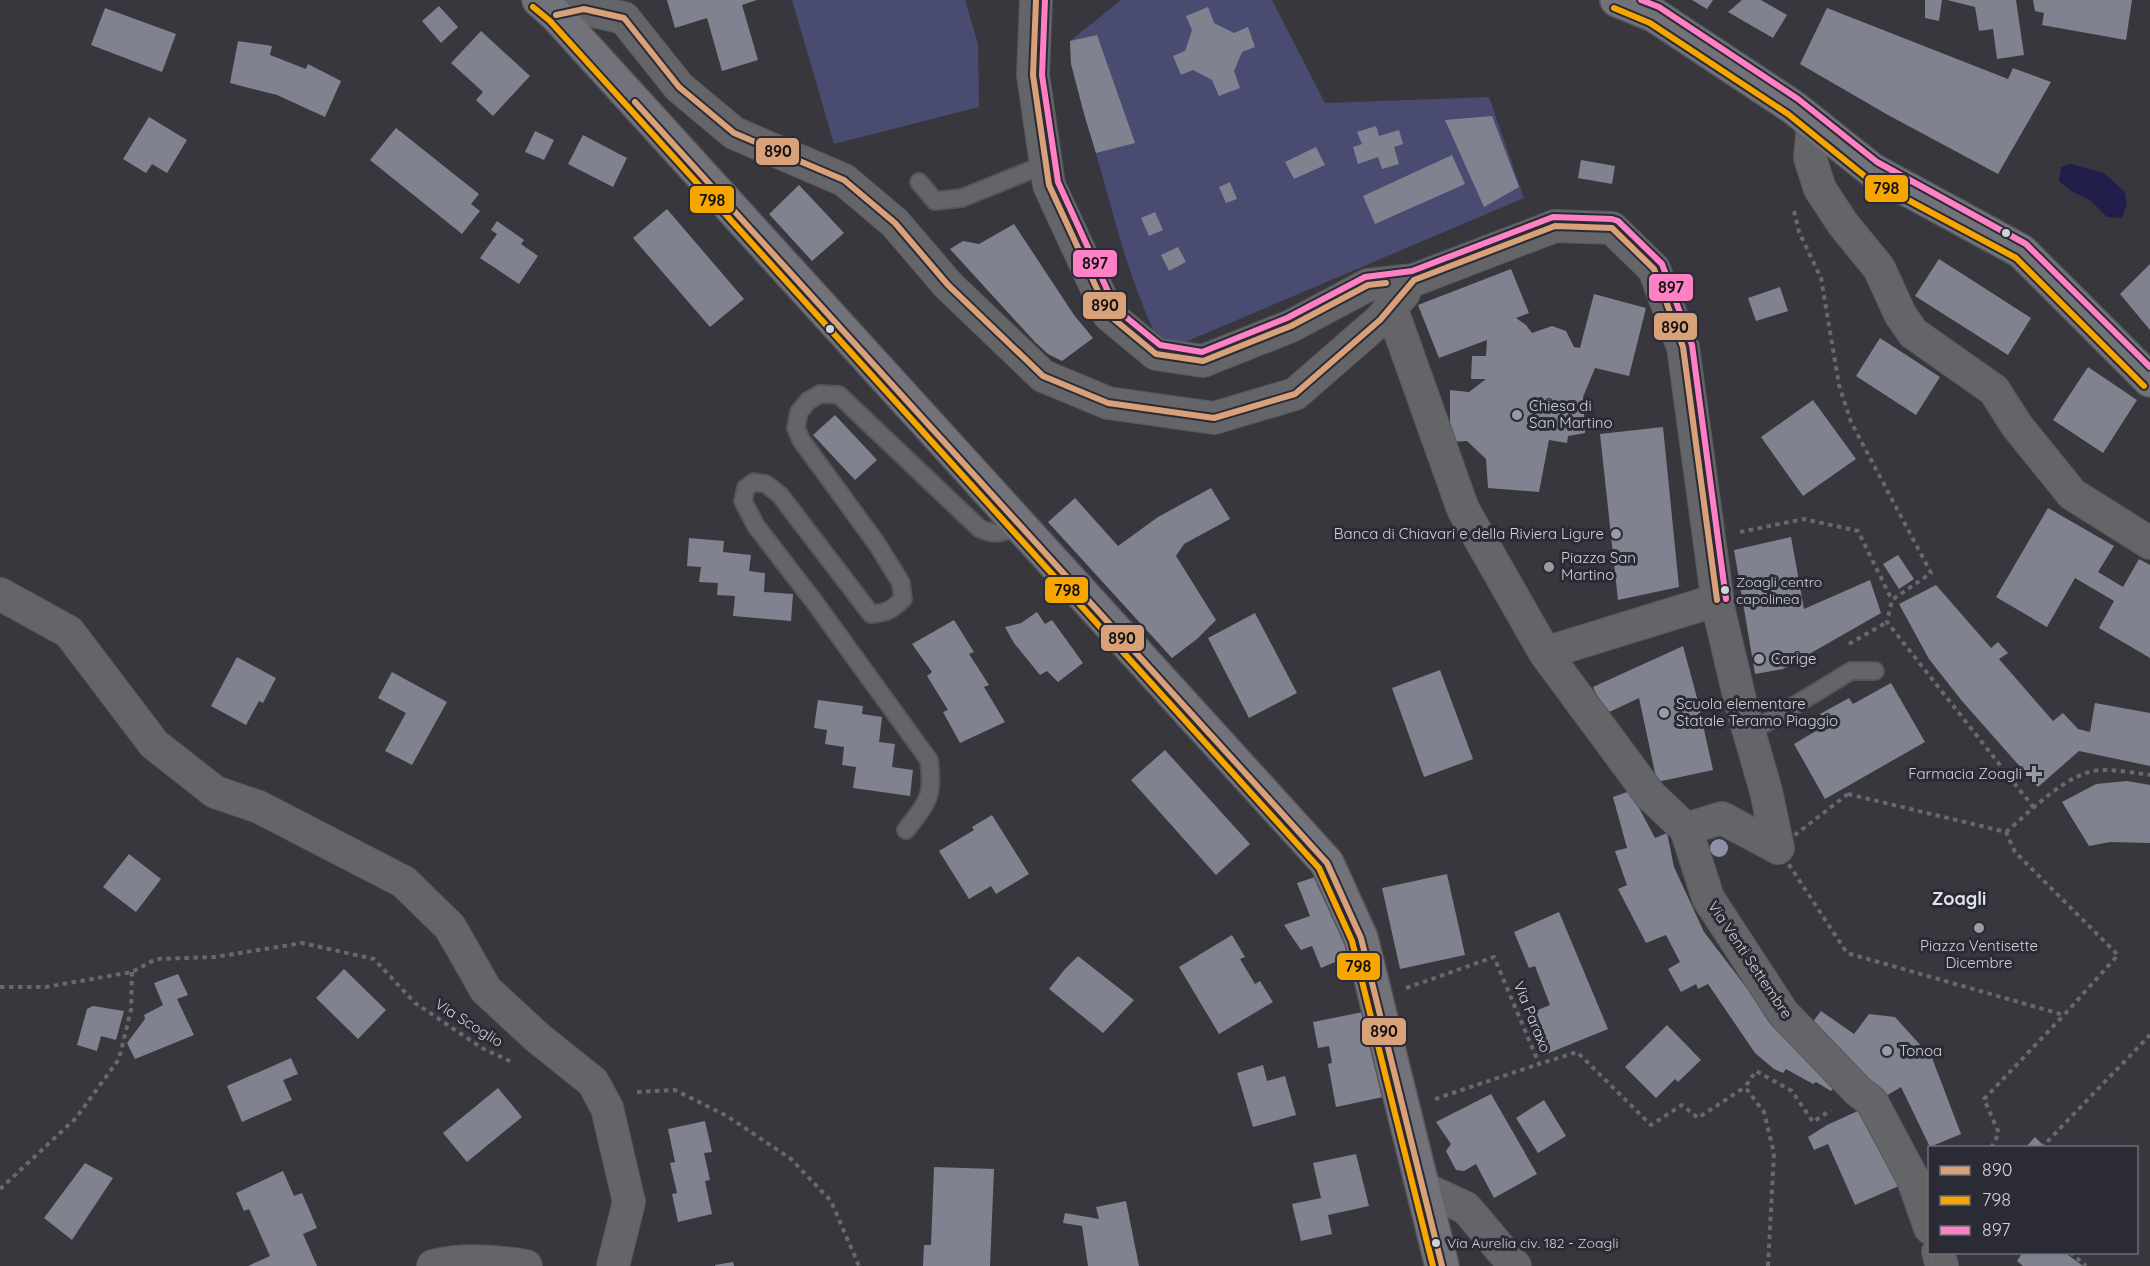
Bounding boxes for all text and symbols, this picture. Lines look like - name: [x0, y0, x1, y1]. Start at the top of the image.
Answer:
- line badge: 890: [755, 137, 800, 166]
- text: 890: [764, 141, 792, 161]
- line badge: 798: [1864, 174, 1909, 203]
- text: 798: [1873, 178, 1900, 198]
- line badge: 798: [689, 185, 735, 214]
- text: 798: [699, 190, 726, 210]
- unlabelled marker: [2000, 227, 2012, 239]
- line badge: 897: [1072, 249, 1118, 278]
- text: 897: [1082, 253, 1108, 273]
- line badge: 897: [1648, 273, 1694, 302]
- text: 897: [1658, 277, 1684, 297]
- line badge: 890: [1082, 291, 1127, 320]
- text: 890: [1091, 295, 1119, 315]
- line badge: 890: [1653, 312, 1698, 341]
- text: 890: [1661, 317, 1689, 337]
- unlabelled marker: [824, 323, 836, 335]
- place label: Chiesa di San Martino: [1529, 396, 1613, 432]
- marker: Chiesa di San Martino: [1510, 408, 1524, 422]
- place label: Banca di Chiavari e della Riviera Ligure: [1334, 524, 1604, 543]
- marker: Banca di Chiavari e della Riviera Ligure: [1609, 527, 1623, 541]
- place label: Piazza San Martino: [1561, 548, 1636, 584]
- marker: Piazza San Martino: [1542, 560, 1556, 574]
- place label: Zoagli centro capolinea: [1736, 573, 1822, 608]
- line badge: 798: [1044, 576, 1089, 604]
- text: 798: [1054, 580, 1081, 600]
- marker: Zoagli centro capolinea: [1719, 584, 1731, 596]
- line badge: 890: [1100, 624, 1145, 652]
- text: 890: [1108, 628, 1136, 648]
- place label: Carige: [1771, 649, 1816, 668]
- marker: Carige: [1752, 652, 1766, 666]
- place label: Scuola elementare Statale Teramo Piaggio: [1676, 694, 1838, 730]
- marker: Scuola elementare Statale Teramo Piaggio: [1657, 706, 1671, 720]
- place label: Farmacia Zoagli: [1908, 764, 2022, 783]
- marker: Farmacia Zoagli: [2027, 767, 2041, 781]
- district label: Zoagli: [1932, 887, 1986, 910]
- street label: Via Venti Settembre: [1704, 897, 1797, 1022]
- marker: Piazza Ventisette Dicembre: [1972, 921, 1986, 935]
- place label: Piazza Ventisette Dicembre: [1920, 936, 2038, 972]
- line badge: 798: [1336, 952, 1381, 981]
- text: 798: [1345, 956, 1372, 976]
- street label: Via Paraxo: [1510, 978, 1555, 1055]
- street label: Via Scoglio: [432, 994, 507, 1051]
- line badge: 890: [1361, 1017, 1407, 1046]
- text: 890: [1370, 1021, 1398, 1041]
- place label: Tonoa: [1899, 1041, 1942, 1060]
- marker: Tonoa: [1880, 1044, 1894, 1058]
- legend: [1928, 1146, 2138, 1254]
- text: 890: [1982, 1158, 2012, 1181]
- text: 798: [1982, 1188, 2011, 1211]
- text: 897: [1982, 1218, 2010, 1241]
- place label: Via Aurelia civ. 182 - Zoagli: [1447, 1234, 1618, 1252]
- marker: Via Aurelia civ. 182 - Zoagli: [1430, 1237, 1442, 1249]

